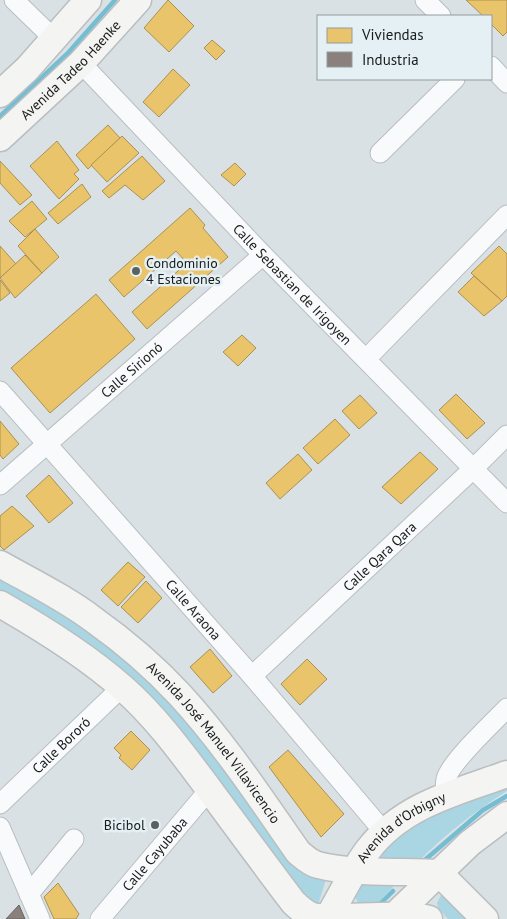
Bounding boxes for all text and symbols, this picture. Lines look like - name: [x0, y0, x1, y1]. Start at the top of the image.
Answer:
- legend: [317, 15, 492, 80]
- street label: Avenida Tadeo Haenke: [16, 16, 125, 124]
- text: Viviendas: [361, 25, 423, 44]
- text: Industria: [362, 50, 419, 69]
- street label: Calle Sebastian de Irigoyen: [229, 220, 356, 349]
- place label: Condominio 4 Estaciones: [146, 254, 221, 288]
- marker: Condominio 4 Estaciones: [130, 265, 142, 277]
- street label: Calle Sirionó: [97, 338, 166, 402]
- street label: Calle Qara Qara: [339, 518, 420, 595]
- street label: Calle Araona: [162, 576, 225, 644]
- street label: Avenida José Manuel Villavicencio: [143, 658, 284, 827]
- street label: Calle Bororó: [28, 713, 94, 777]
- street label: Avenida d'Orbigny: [353, 788, 449, 866]
- street label: Calle Cayubaba: [118, 813, 191, 895]
- place label: Bicibol: [104, 816, 145, 834]
- marker: Bicibol: [149, 819, 161, 831]

